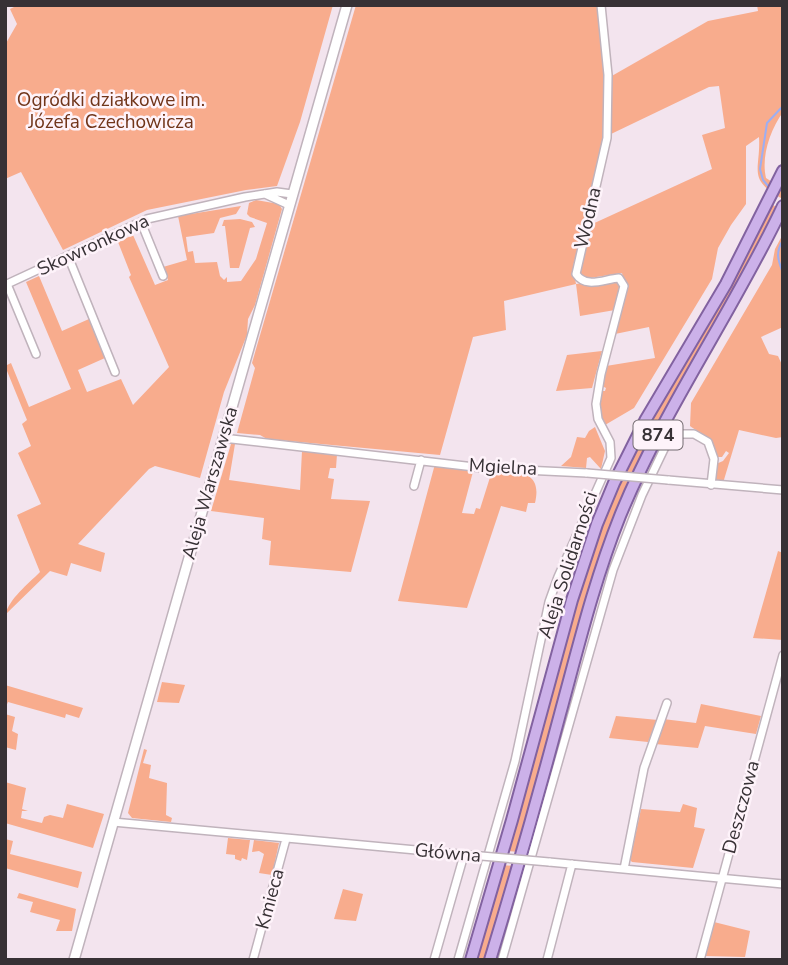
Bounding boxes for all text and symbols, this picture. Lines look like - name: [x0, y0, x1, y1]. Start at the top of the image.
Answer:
- park label: Ogródki działkowe im. Józefa Czechowicza: [17, 87, 205, 135]
- street label: Wodna: [568, 185, 608, 251]
- street label: Skowronkowa: [33, 208, 153, 282]
- street label: Aleja Warszawska: [176, 404, 244, 562]
- road number: 874: [634, 421, 682, 450]
- street label: Mgielna: [468, 452, 538, 482]
- street label: Aleja Solidarności: [532, 488, 604, 642]
- street label: Deszczowa: [716, 757, 766, 857]
- street label: Główna: [414, 837, 482, 869]
- street label: Kmieca: [249, 866, 291, 932]

